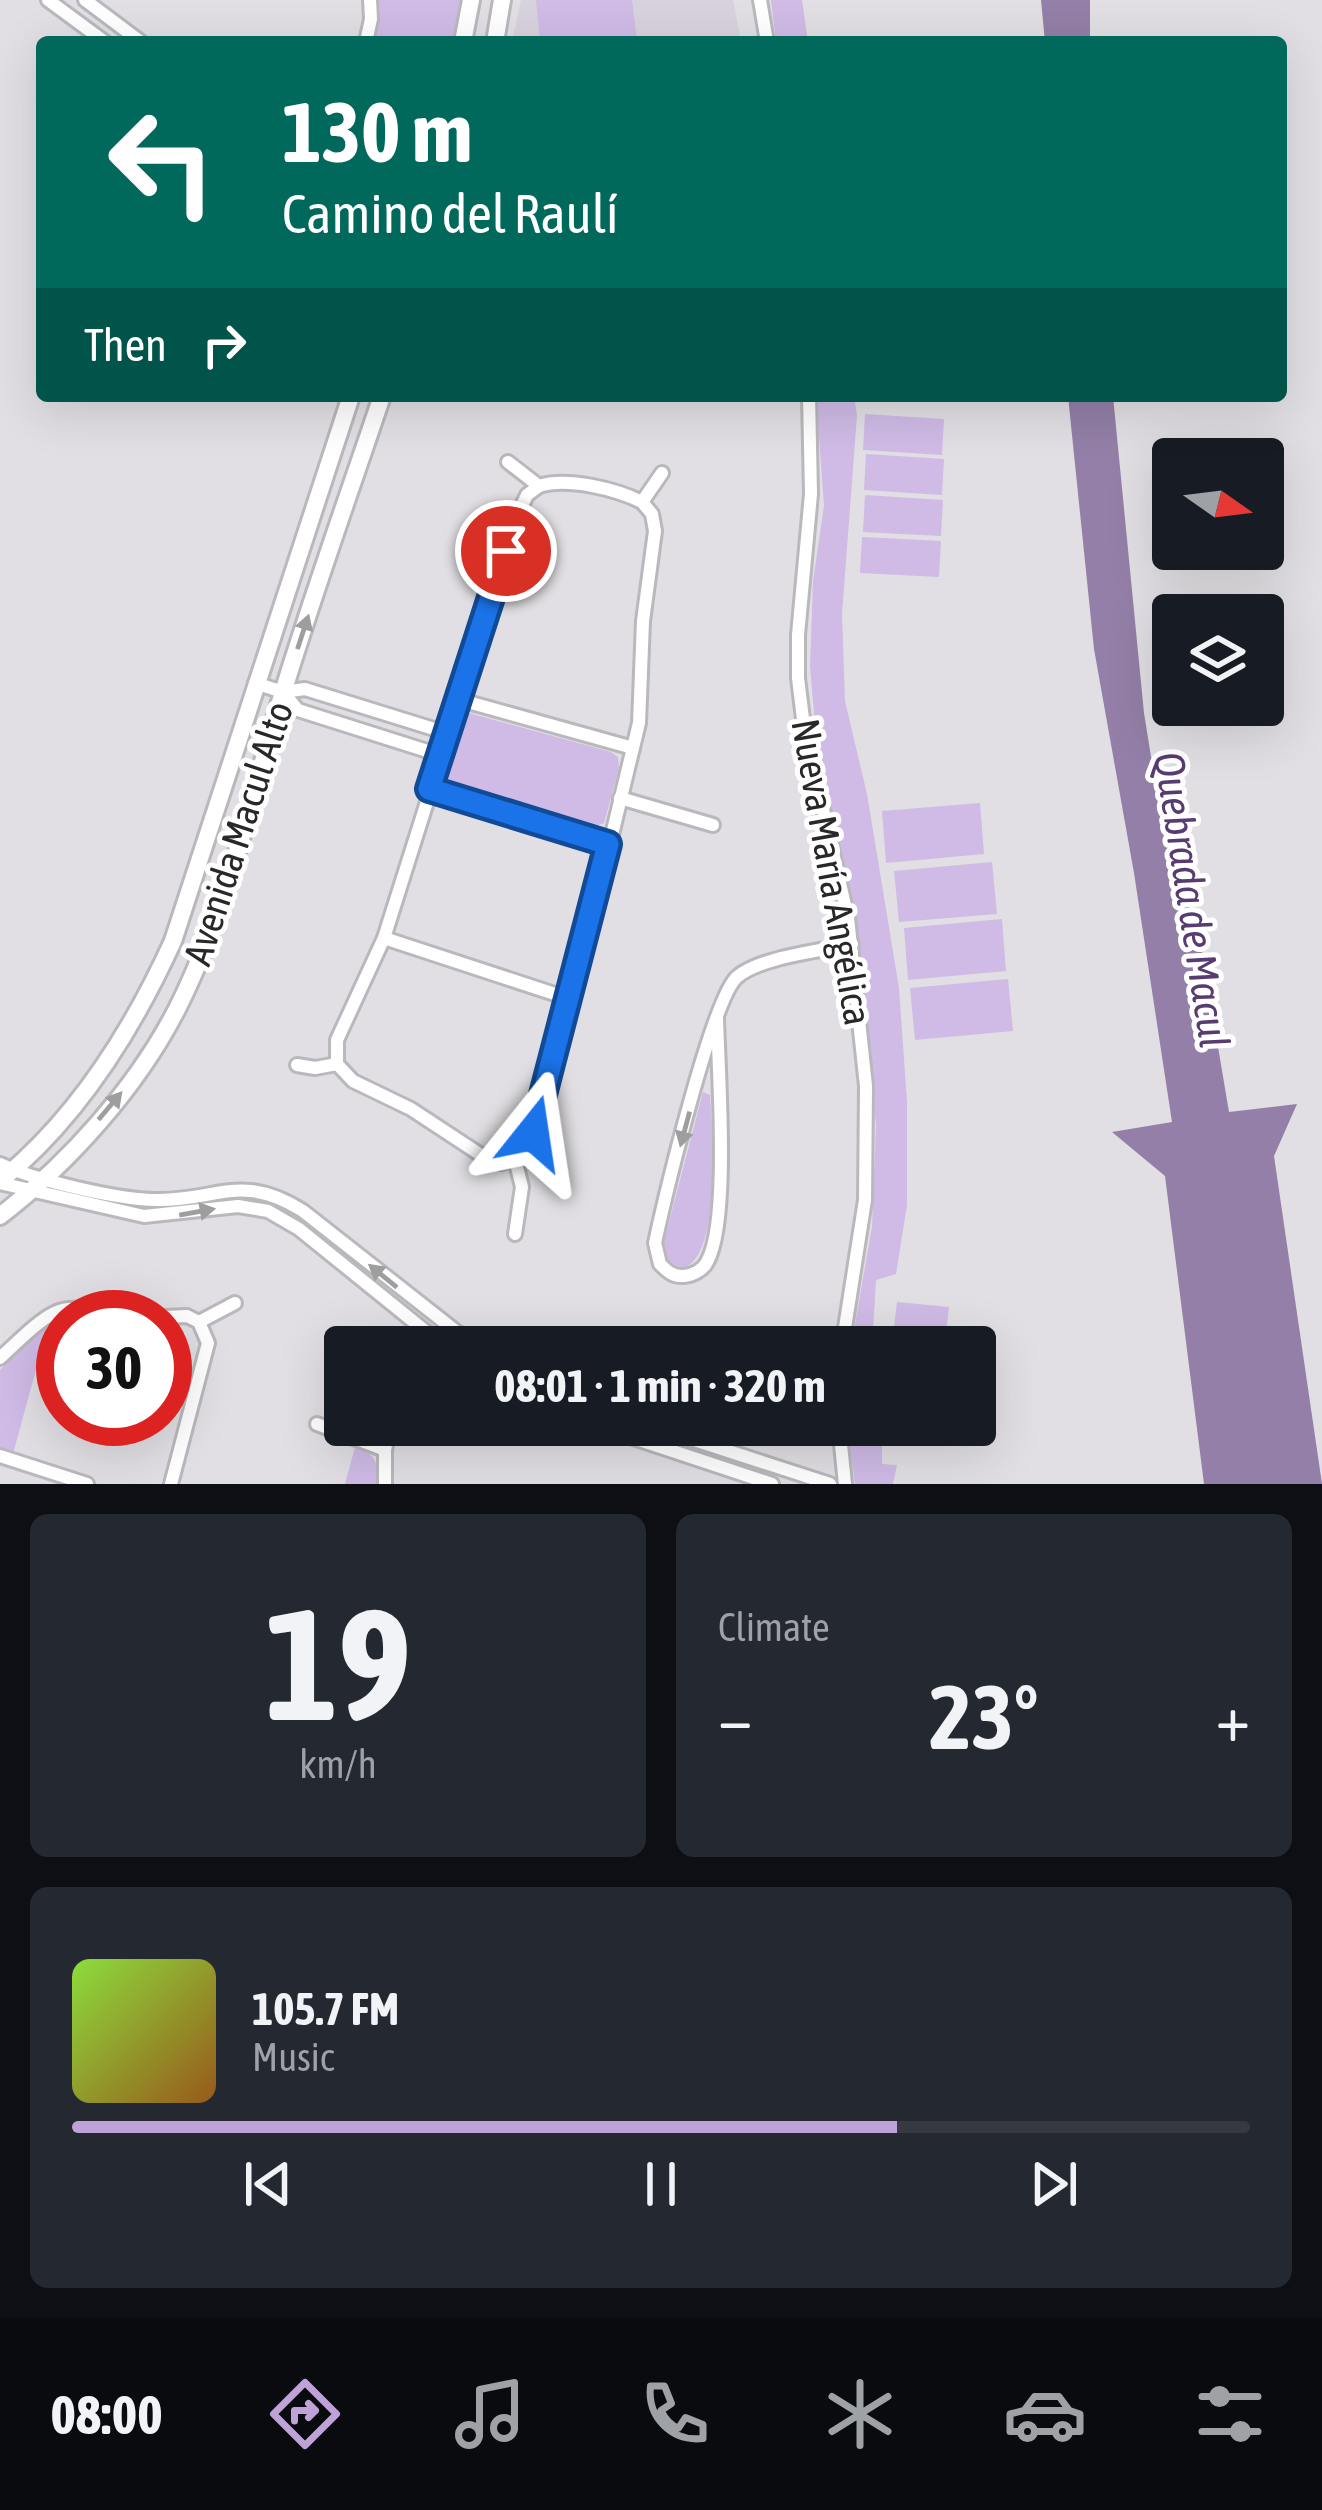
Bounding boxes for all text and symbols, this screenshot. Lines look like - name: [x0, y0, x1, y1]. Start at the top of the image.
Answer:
- icon: left: [84, 84, 240, 240]
- text: 130 m: [282, 84, 472, 180]
- text: Camino del Raulí: [282, 183, 618, 244]
- icon: right: [191, 312, 257, 378]
- text: Then: [84, 319, 167, 371]
- north arrow: [1152, 438, 1284, 570]
- map controls: [1152, 438, 1284, 726]
- pin: [455, 500, 557, 602]
- icon: arrive: [473, 518, 539, 584]
- button: layers: [1152, 594, 1284, 726]
- one-way arrow: [295, 613, 314, 650]
- street label: Avenida Macul Alto: [175, 696, 301, 970]
- street label: Nueva María Angélica: [783, 715, 881, 1029]
- water label: Quebrada de Macul: [1145, 749, 1239, 1051]
- position arrow: [470, 1070, 596, 1196]
- one-way arrow: [96, 1090, 122, 1121]
- one-way arrow: [674, 1111, 693, 1148]
- one-way arrow: [178, 1202, 216, 1221]
- one-way arrow: [368, 1264, 399, 1289]
- speed limit sign: 30: [36, 1290, 192, 1446]
- text: 08:01 · 1 min · 320 m: [494, 1360, 826, 1412]
- text: 19: [265, 1574, 411, 1753]
- text: Climate: [718, 1605, 830, 1649]
- text: 23°: [929, 1665, 1039, 1768]
- text: −: [718, 1679, 752, 1755]
- text: +: [1216, 1679, 1250, 1755]
- text: km/h: [299, 1742, 377, 1786]
- text: 105.7 FM: [252, 1983, 399, 2035]
- text: Music: [252, 2035, 334, 2079]
- icon: previous: [235, 2151, 301, 2217]
- icon: pause: [628, 2151, 694, 2217]
- icon: next: [1021, 2151, 1087, 2217]
- icon: directions: [263, 2372, 347, 2456]
- icon: music: [448, 2372, 532, 2456]
- icon: phone: [633, 2372, 717, 2456]
- icon: climate: [818, 2372, 902, 2456]
- icon: car: [1003, 2372, 1087, 2456]
- icon: filters: [1188, 2372, 1272, 2456]
- text: 08:00: [50, 2384, 163, 2445]

